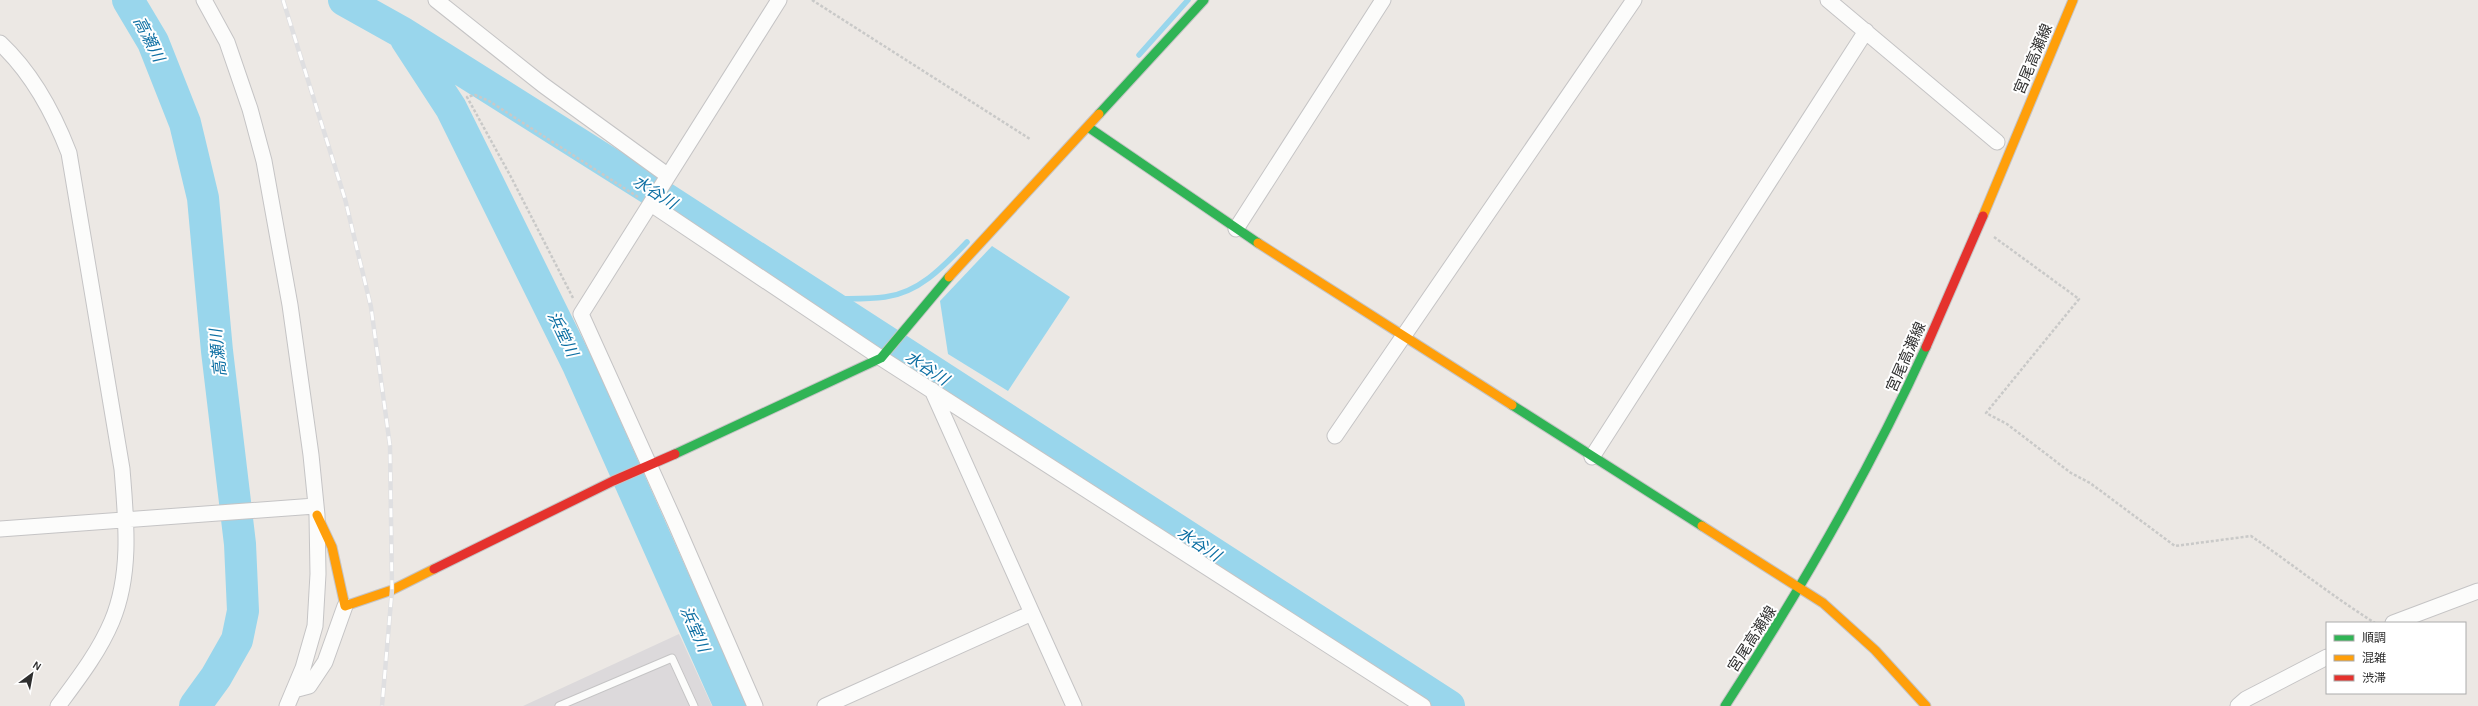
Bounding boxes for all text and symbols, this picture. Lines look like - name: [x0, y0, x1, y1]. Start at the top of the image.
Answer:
- water label: 高瀬川: [130, 13, 169, 66]
- street label: 宮尾高瀬線: [2010, 21, 2056, 97]
- water label: 水谷川: [630, 171, 682, 214]
- water label: 浜堂川: [544, 308, 583, 362]
- street label: 宮尾高瀬線: [1883, 319, 1929, 395]
- water label: 高瀬川: [206, 326, 230, 378]
- water label: 水谷川: [902, 347, 954, 390]
- water label: 水谷川: [1174, 523, 1226, 566]
- water label: 浜堂川: [677, 603, 714, 657]
- street label: 宮尾高瀬線: [1724, 603, 1780, 675]
- legend: [2326, 622, 2466, 694]
- text: 順調: [2362, 631, 2386, 645]
- text: 混雑: [2362, 651, 2386, 665]
- north arrow: [12, 654, 52, 694]
- text: N: [30, 658, 44, 674]
- text: 渋滞: [2362, 671, 2386, 685]

